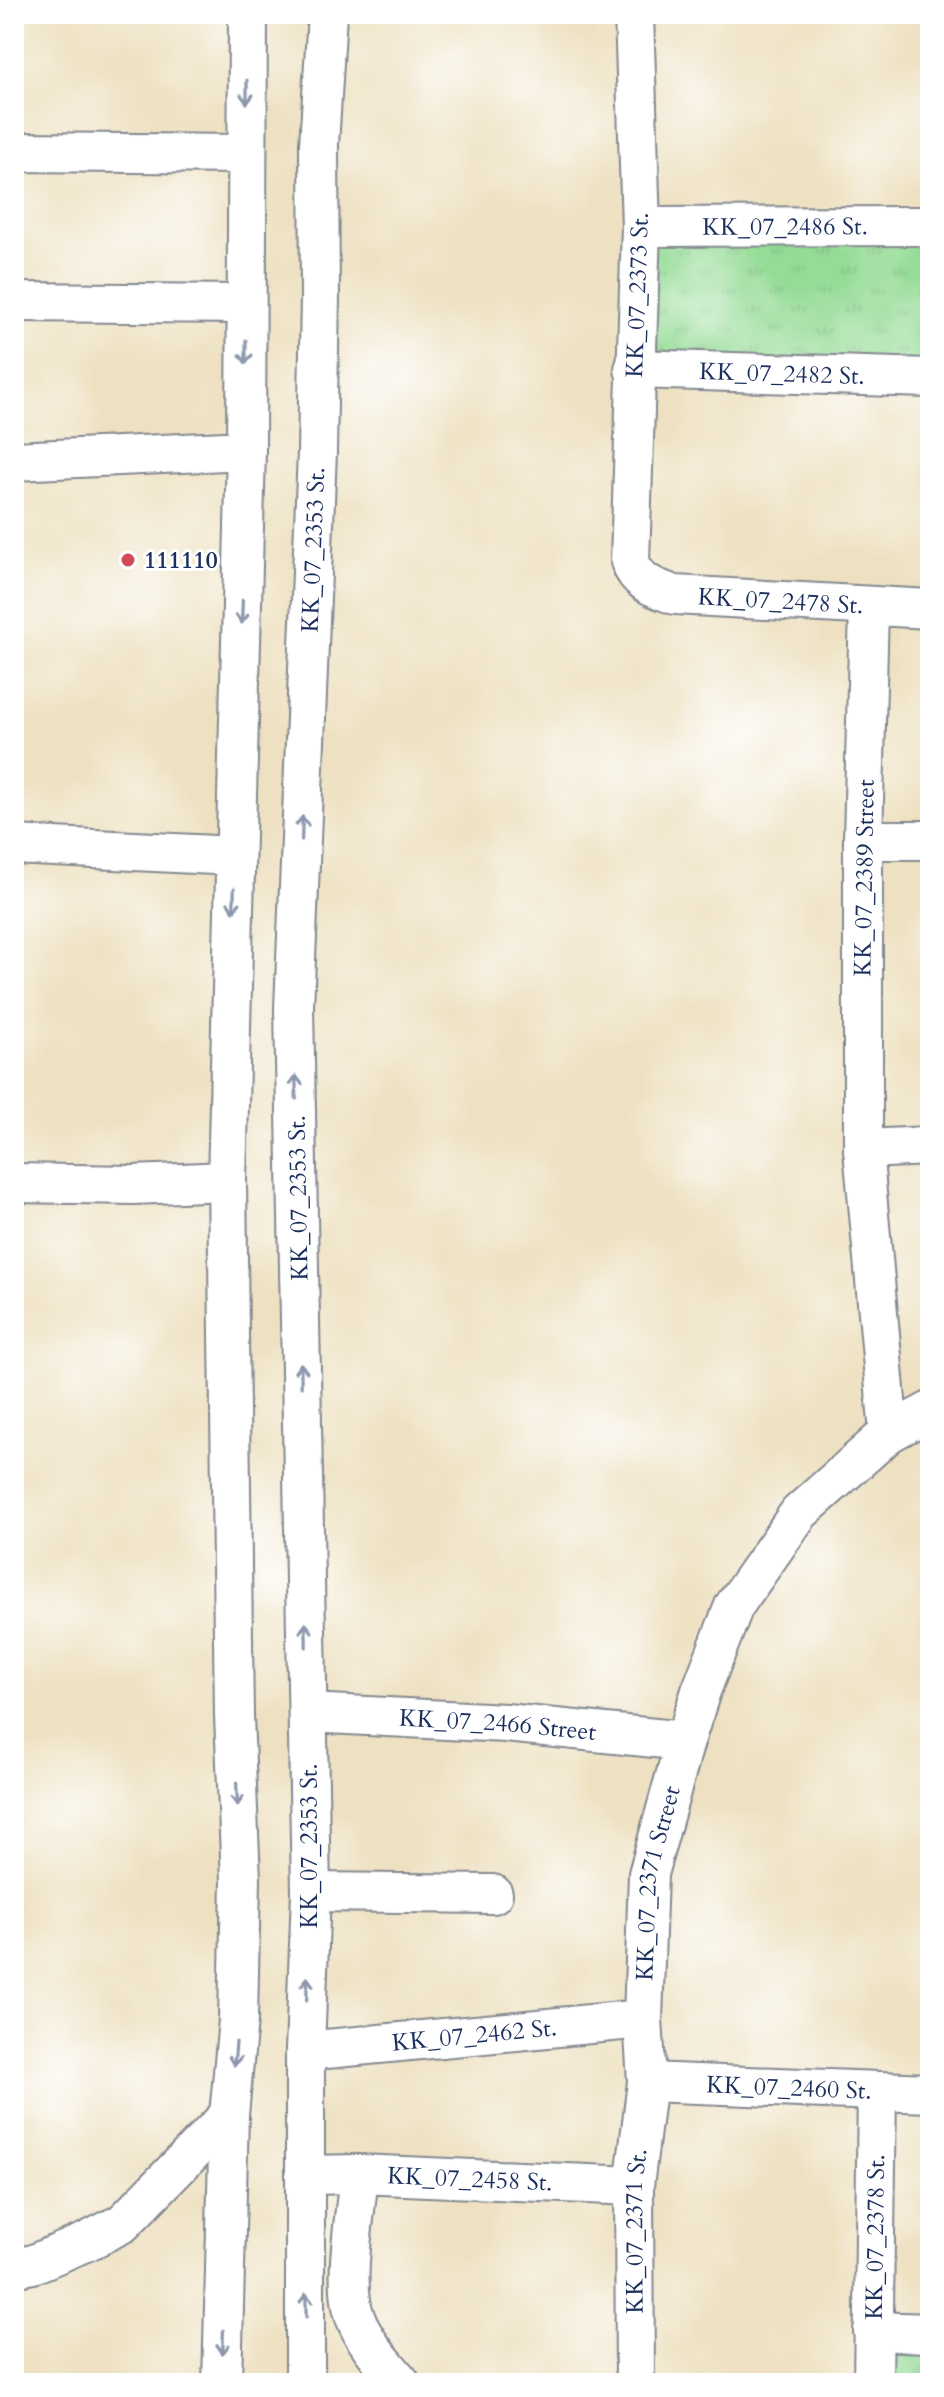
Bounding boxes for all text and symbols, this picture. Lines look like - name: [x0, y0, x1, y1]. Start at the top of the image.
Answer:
- one-way arrow: [239, 78, 255, 105]
- street label: KK_07_2486 St.: [702, 210, 868, 244]
- street label: KK_07_2373 St.: [618, 212, 657, 378]
- one-way arrow: [238, 338, 254, 365]
- street label: KK_07_2482 St.: [699, 355, 865, 393]
- street label: KK_07_2353 St.: [294, 466, 333, 633]
- place label: 111110: [144, 544, 218, 577]
- marker: 111110: [119, 551, 137, 569]
- street label: KK_07_2478 St.: [697, 580, 864, 622]
- one-way arrow: [234, 598, 249, 625]
- street label: KK_07_2389 Street: [846, 779, 883, 977]
- one-way arrow: [294, 815, 309, 842]
- one-way arrow: [226, 886, 241, 913]
- one-way arrow: [288, 1074, 304, 1101]
- street label: KK_07_2353 St.: [281, 1115, 316, 1281]
- one-way arrow: [294, 1362, 309, 1389]
- one-way arrow: [299, 1622, 314, 1649]
- street label: KK_07_2466 Street: [398, 1702, 598, 1749]
- street label: KK_07_2353 St.: [293, 1763, 326, 1929]
- one-way arrow: [230, 1780, 245, 1807]
- street label: KK_07_2371 Street: [628, 1782, 689, 1981]
- one-way arrow: [300, 1976, 315, 2003]
- street label: KK_07_2462 St.: [390, 2011, 558, 2060]
- one-way arrow: [227, 2040, 242, 2067]
- street label: KK_07_2460 St.: [706, 2068, 872, 2108]
- street label: KK_07_2371 St.: [618, 2147, 656, 2314]
- street label: KK_07_2378 St.: [858, 2154, 893, 2320]
- street label: KK_07_2458 St.: [386, 2159, 553, 2199]
- one-way arrow: [298, 2292, 314, 2319]
- one-way arrow: [216, 2328, 231, 2355]

